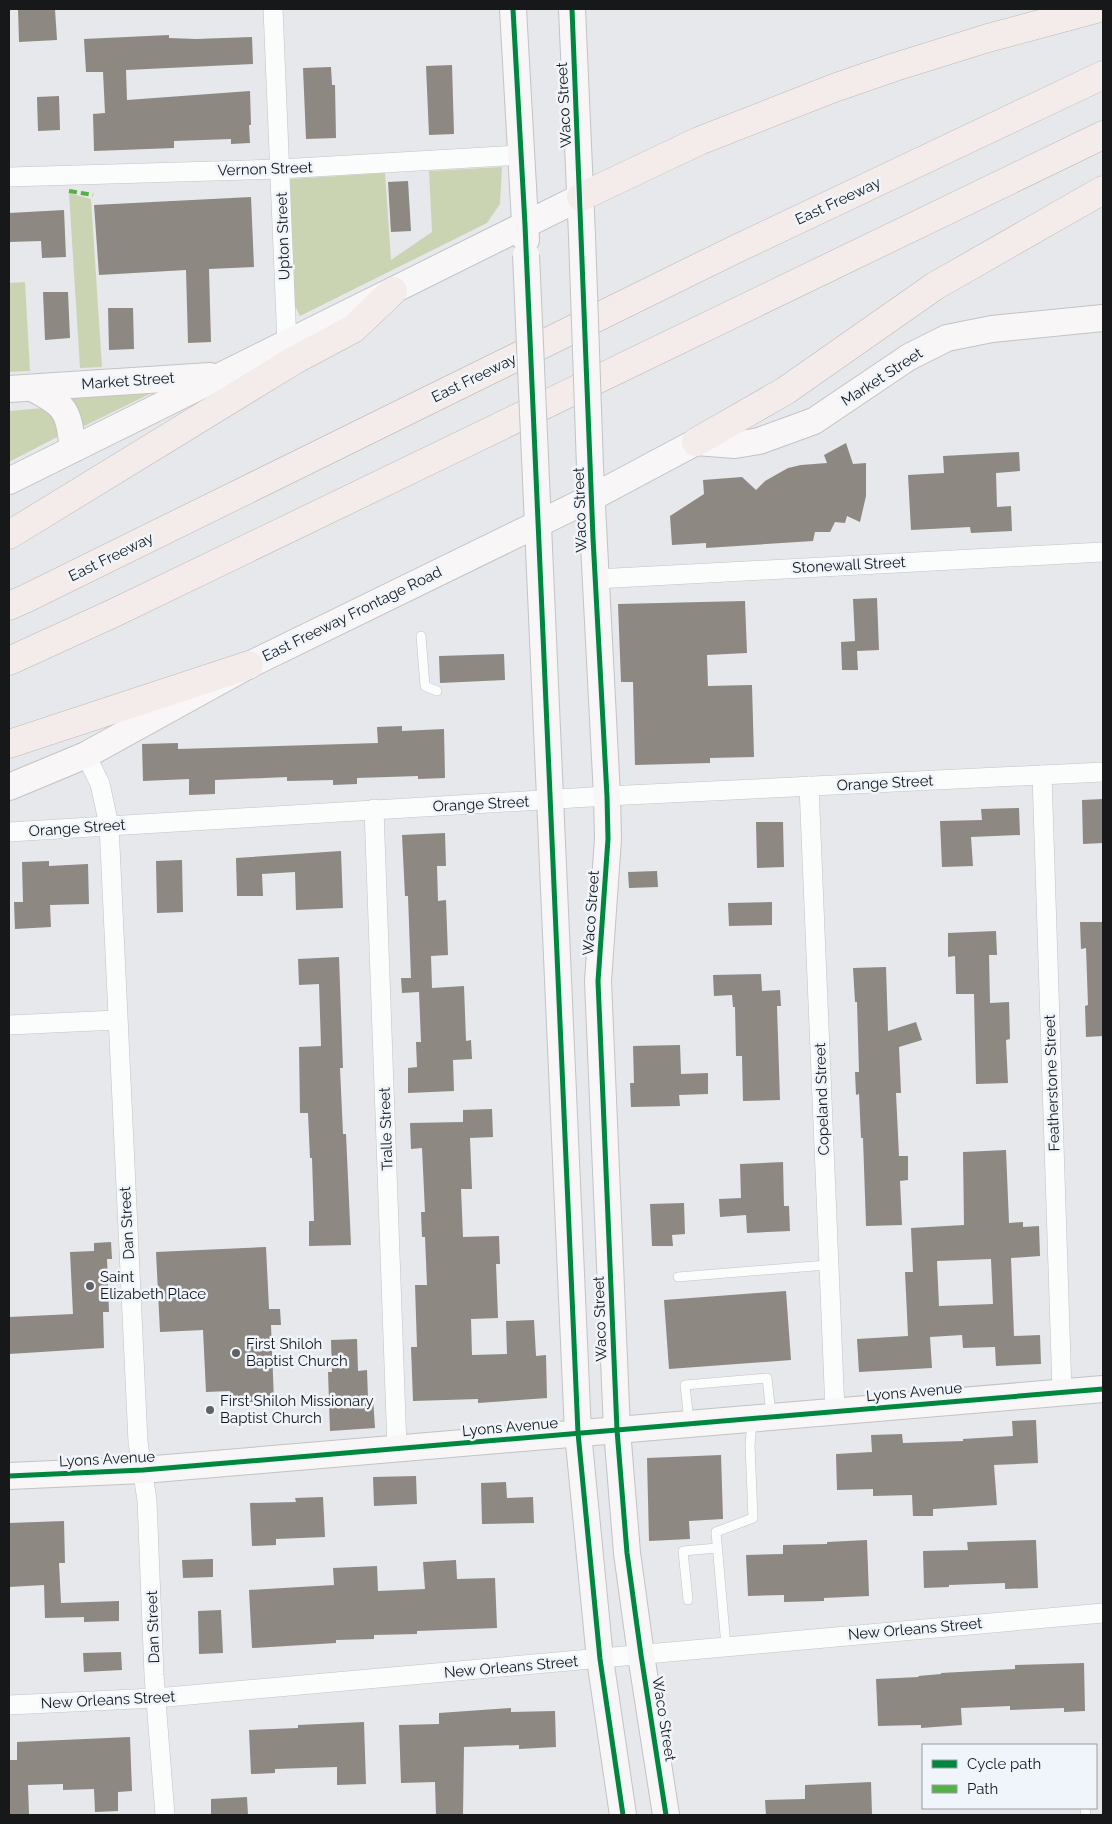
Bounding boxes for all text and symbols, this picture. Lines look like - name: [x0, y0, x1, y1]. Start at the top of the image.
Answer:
- street label: Waco Street: [553, 62, 575, 148]
- street label: Vernon Street: [217, 158, 313, 180]
- street label: East Freeway: [792, 173, 884, 229]
- street label: Upton Street: [272, 192, 294, 280]
- street label: Market Street: [838, 344, 926, 410]
- street label: East Freeway: [429, 350, 519, 406]
- street label: Market Street: [81, 369, 175, 393]
- street label: Waco Street: [570, 467, 590, 553]
- street label: East Freeway: [66, 529, 156, 585]
- street label: Stonewall Street: [792, 553, 906, 577]
- street label: East Freeway Frontage Road: [259, 563, 445, 665]
- street label: Orange Street: [836, 771, 934, 795]
- street label: Orange Street: [432, 792, 530, 816]
- street label: Orange Street: [28, 816, 126, 840]
- street label: Waco Street: [579, 870, 603, 956]
- street label: Featherstone Street: [1041, 1014, 1063, 1152]
- street label: Copeland Street: [811, 1042, 833, 1156]
- street label: Tralle Street: [376, 1087, 396, 1171]
- street label: Dan Street: [116, 1186, 138, 1260]
- place label: Saint Elizabeth Place: [100, 1268, 206, 1303]
- street label: Waco Street: [590, 1276, 610, 1362]
- marker: Saint Elizabeth Place: [84, 1280, 96, 1292]
- place label: First Shiloh Baptist Church: [246, 1335, 348, 1370]
- marker: First Shiloh Baptist Church: [230, 1347, 242, 1359]
- street label: Lyons Avenue: [865, 1379, 963, 1405]
- place label: First Shiloh Missionary Baptist Church: [220, 1392, 374, 1427]
- marker: First Shiloh Missionary Baptist Church: [204, 1404, 216, 1416]
- street label: Lyons Avenue: [461, 1414, 559, 1440]
- street label: Lyons Avenue: [58, 1447, 156, 1471]
- street label: Dan Street: [143, 1590, 163, 1664]
- street label: New Orleans Street: [847, 1614, 983, 1644]
- street label: New Orleans Street: [443, 1652, 579, 1682]
- street label: Waco Street: [648, 1675, 680, 1763]
- street label: New Orleans Street: [40, 1687, 176, 1713]
- legend: [922, 1744, 1097, 1809]
- text: Cycle path: [967, 1755, 1041, 1773]
- text: Path: [967, 1780, 998, 1798]

